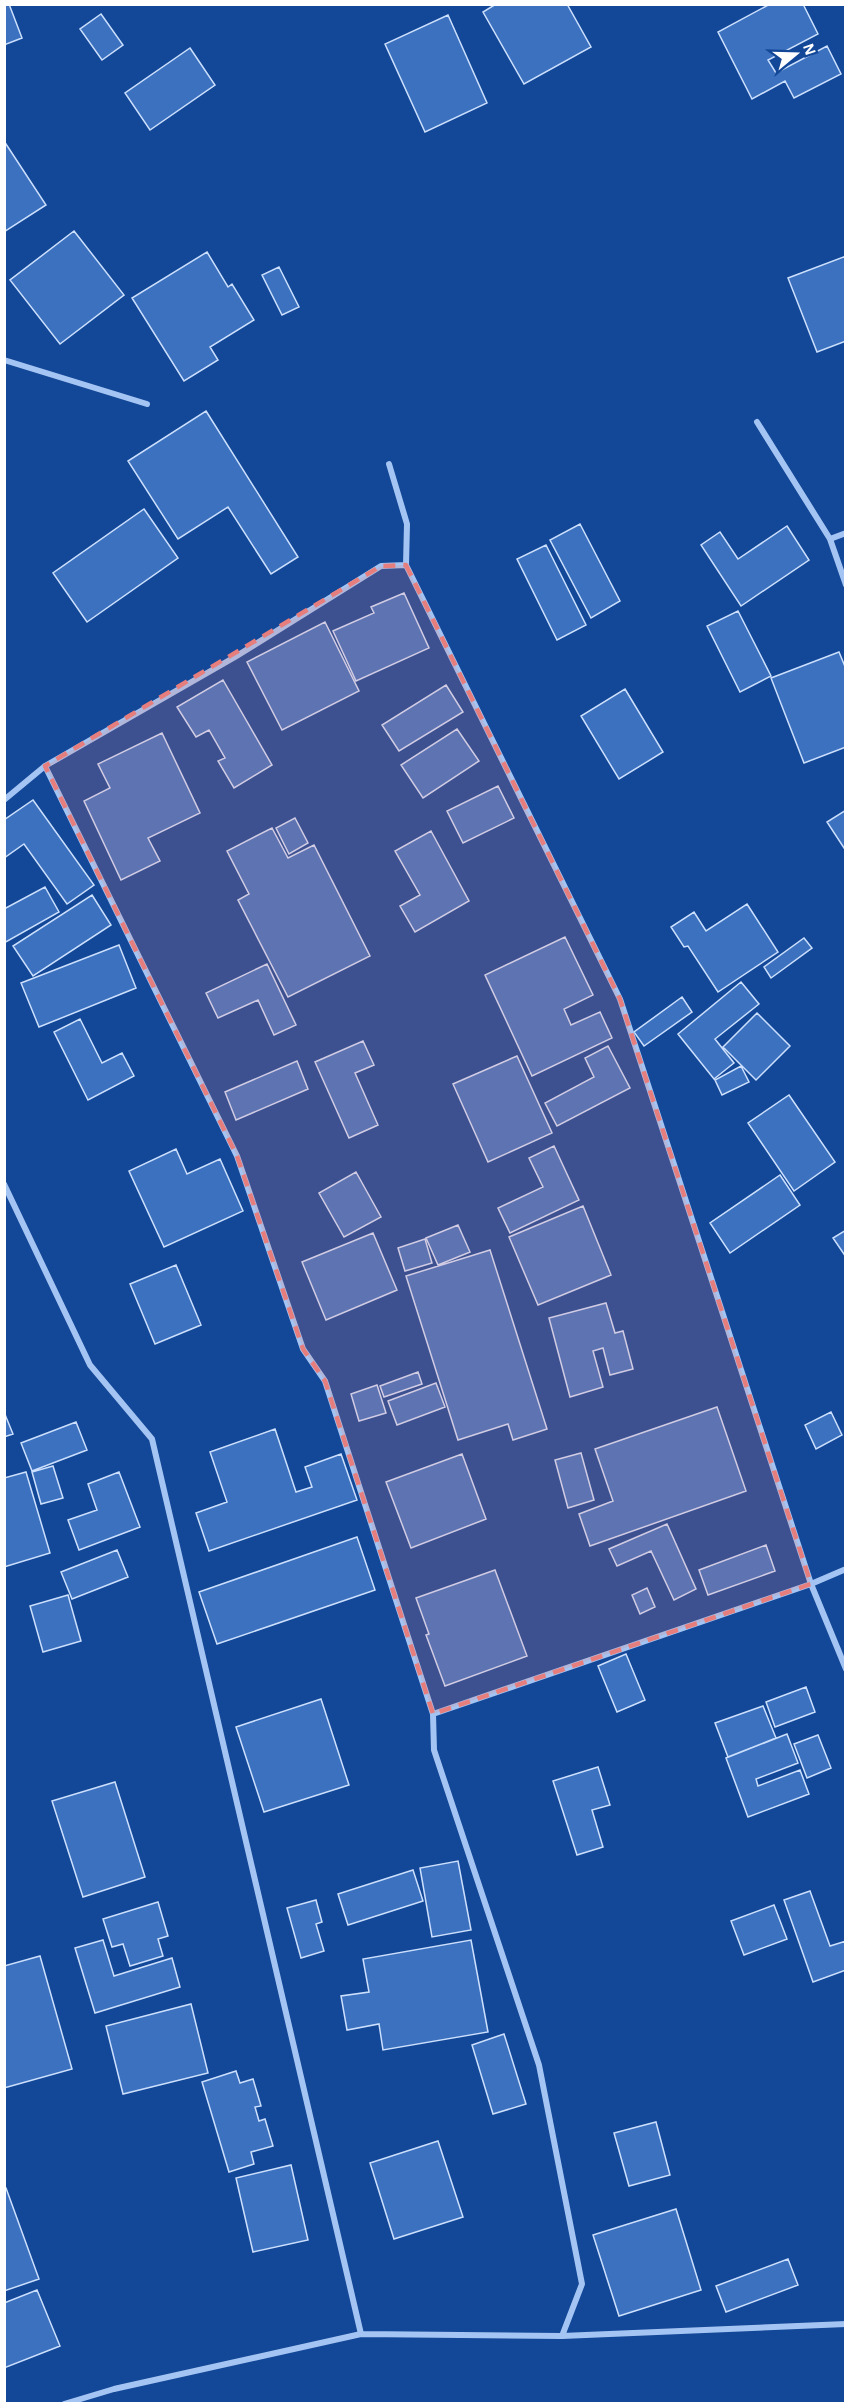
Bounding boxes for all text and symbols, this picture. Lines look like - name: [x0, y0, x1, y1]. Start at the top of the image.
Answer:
- north arrow: [766, 24, 826, 84]
- text: N: [800, 42, 819, 57]

